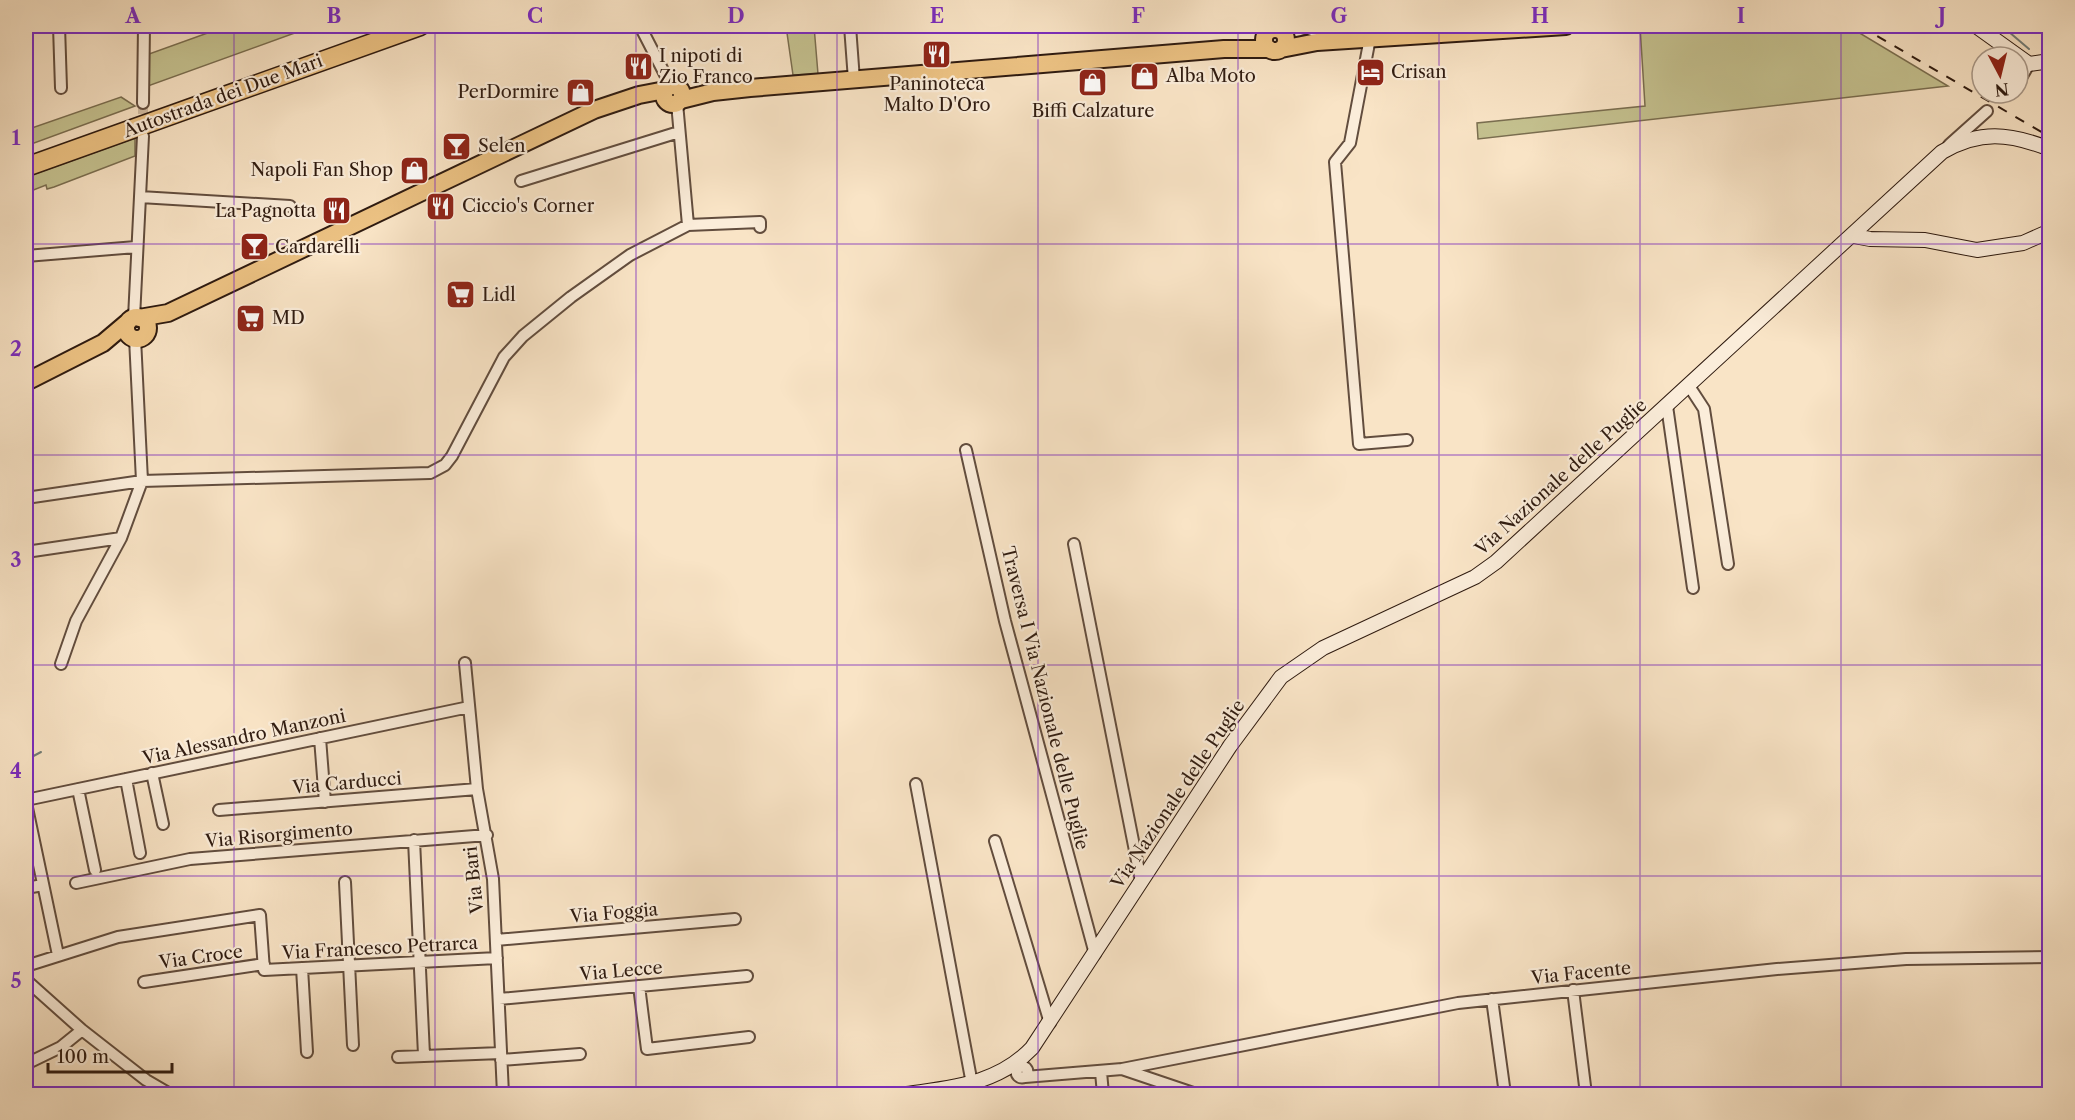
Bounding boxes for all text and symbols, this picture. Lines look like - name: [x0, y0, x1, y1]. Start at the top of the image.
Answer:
- text: A: [124, 4, 141, 28]
- text: B: [327, 4, 342, 28]
- text: C: [527, 4, 543, 28]
- text: D: [727, 4, 745, 28]
- text: E: [930, 4, 944, 28]
- text: F: [1131, 4, 1145, 28]
- text: G: [1331, 4, 1348, 28]
- text: H: [1531, 4, 1549, 28]
- text: I: [1737, 4, 1745, 28]
- text: J: [1934, 4, 1946, 28]
- restaurant icon: Paninoteca Malto D'Oro: [921, 39, 953, 71]
- place label: I nipoti di Zio Franco: [659, 45, 753, 88]
- north arrow: [1970, 45, 2030, 105]
- street label: Autostrada dei Due Mari: [120, 50, 326, 143]
- restaurant icon: I nipoti di Zio Franco: [622, 50, 654, 82]
- hotel icon: Crisan: [1354, 56, 1386, 88]
- shop icon: Alba Moto: [1129, 60, 1161, 92]
- place label: Crisan: [1391, 61, 1447, 83]
- place label: Alba Moto: [1165, 65, 1256, 87]
- shop icon: Biffi Calzature: [1077, 66, 1109, 98]
- place label: Paninoteca Malto D'Oro: [884, 73, 990, 116]
- shop icon: PerDormire: [564, 76, 596, 108]
- text: N: [1994, 79, 2010, 101]
- place label: PerDormire: [457, 81, 559, 103]
- place label: Biffi Calzature: [1032, 100, 1154, 122]
- text: 1: [12, 126, 21, 150]
- bar icon: Selen: [441, 130, 473, 162]
- place label: Selen: [478, 135, 526, 157]
- shop icon: Napoli Fan Shop: [398, 154, 430, 186]
- place label: Napoli Fan Shop: [251, 159, 393, 181]
- restaurant icon: Ciccio's Corner: [425, 190, 457, 222]
- restaurant icon: La Pagnotta: [321, 195, 353, 227]
- place label: Ciccio's Corner: [462, 195, 595, 217]
- place label: La Pagnotta: [215, 200, 316, 222]
- bar icon: Cardarelli: [238, 231, 270, 263]
- place label: Cardarelli: [275, 236, 360, 258]
- supermarket icon: Lidl: [445, 279, 477, 311]
- place label: Lidl: [482, 284, 516, 306]
- supermarket icon: MD: [235, 302, 267, 334]
- place label: MD: [272, 307, 305, 329]
- text: 2: [10, 337, 22, 361]
- street label: Via Nazionale delle Puglie: [1470, 394, 1651, 561]
- street label: Traversa I Via Nazionale delle Puglie: [997, 544, 1093, 852]
- text: 3: [10, 548, 22, 572]
- street label: Via Nazionale delle Puglie: [1106, 695, 1250, 894]
- street label: Via Alessandro Manzoni: [139, 705, 348, 769]
- text: 4: [10, 759, 22, 783]
- street label: Via Carducci: [290, 767, 403, 799]
- street label: Via Risorgimento: [203, 818, 354, 852]
- street label: Via Bari: [459, 845, 489, 916]
- street label: Via Foggia: [568, 898, 659, 928]
- street label: Via Francesco Petrarca: [280, 932, 479, 964]
- street label: Via Croce: [157, 940, 244, 974]
- street label: Via Lecce: [578, 956, 663, 986]
- street label: Via Facente: [1529, 957, 1632, 989]
- text: 5: [10, 969, 22, 993]
- scale bar: [48, 1036, 172, 1074]
- text: 100 m: [57, 1046, 109, 1068]

